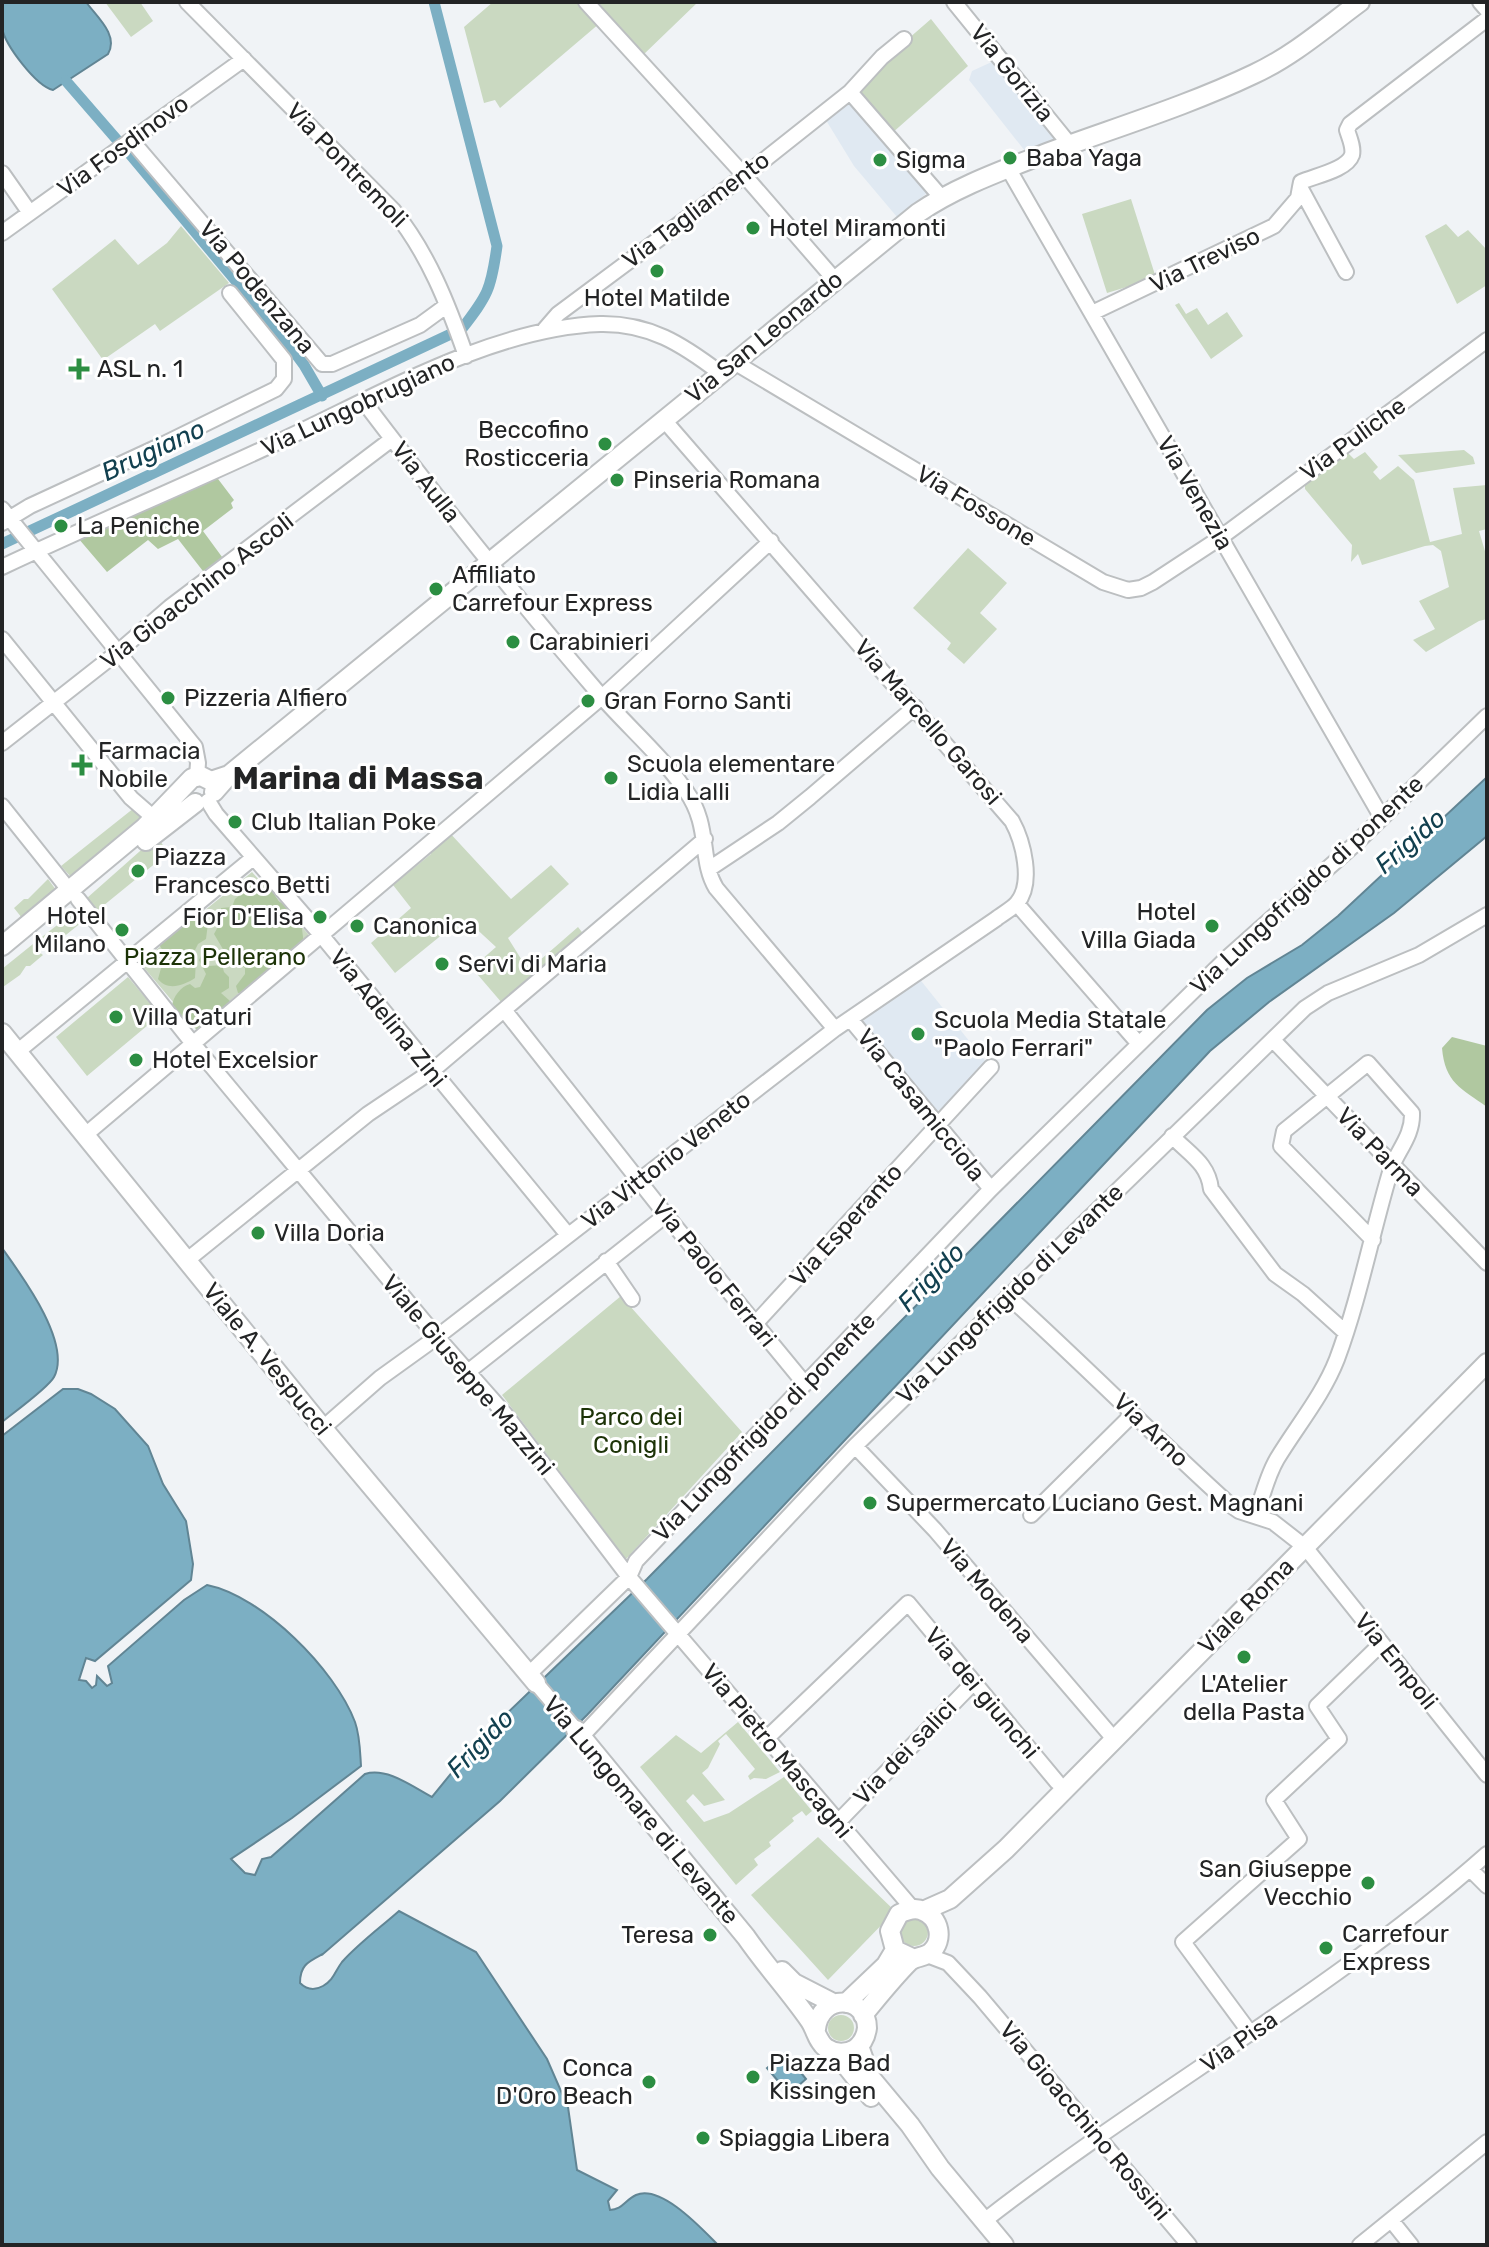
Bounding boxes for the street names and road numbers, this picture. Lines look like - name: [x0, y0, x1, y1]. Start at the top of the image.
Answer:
- street label: Via Gorizia: [964, 19, 1060, 127]
- street label: Via Fosdinovo: [52, 89, 194, 203]
- street label: Via Pontremoli: [281, 97, 413, 233]
- street label: Via Tagliamento: [617, 146, 775, 274]
- street label: Via Podenzana: [193, 215, 321, 359]
- street label: Via Treviso: [1145, 221, 1265, 299]
- street label: Via San Leonardo: [680, 265, 848, 409]
- street label: Via Lungobrugiano: [257, 348, 459, 462]
- street label: Via Puliche: [1295, 391, 1411, 487]
- street label: Via Venezia: [1151, 431, 1239, 555]
- street label: Via Aulla: [386, 436, 466, 528]
- street label: Via Fossone: [911, 459, 1041, 553]
- street label: Via Gioacchino Ascoli: [95, 507, 299, 675]
- street label: Via Marcello Garosi: [849, 634, 1007, 810]
- street label: Via Lungofrigido di ponente: [1185, 770, 1429, 1000]
- street label: Via Adelina Zini: [324, 943, 452, 1093]
- street label: Via Casamicciola: [851, 1023, 991, 1187]
- street label: Via Vittorio Veneto: [576, 1085, 756, 1235]
- street label: Via Parma: [1331, 1102, 1429, 1202]
- street label: Via Esperanto: [784, 1158, 908, 1292]
- street label: Via Lungofrigido di Levante: [891, 1178, 1129, 1410]
- street label: Via Paolo Ferrari: [646, 1194, 782, 1352]
- street label: Viale Giuseppe Mazzini: [376, 1269, 560, 1481]
- street label: Viale A. Vespucci: [197, 1277, 337, 1441]
- street label: Via Lungofrigido di ponente: [647, 1306, 881, 1548]
- street label: Via Arno: [1108, 1387, 1194, 1473]
- street label: Via Modena: [934, 1533, 1040, 1649]
- street label: Viale Roma: [1192, 1552, 1300, 1660]
- street label: Via Empoli: [1349, 1607, 1443, 1715]
- street label: Via dei giunchi: [919, 1622, 1045, 1764]
- street label: Via Pietro Mascagni: [696, 1658, 858, 1844]
- street label: Via Lungomare di Levante: [537, 1690, 745, 1930]
- street label: Via dei salici: [848, 1693, 962, 1811]
- street label: Via Pisa: [1195, 2005, 1283, 2079]
- street label: Via Gioacchino Rossini: [994, 2016, 1176, 2226]

